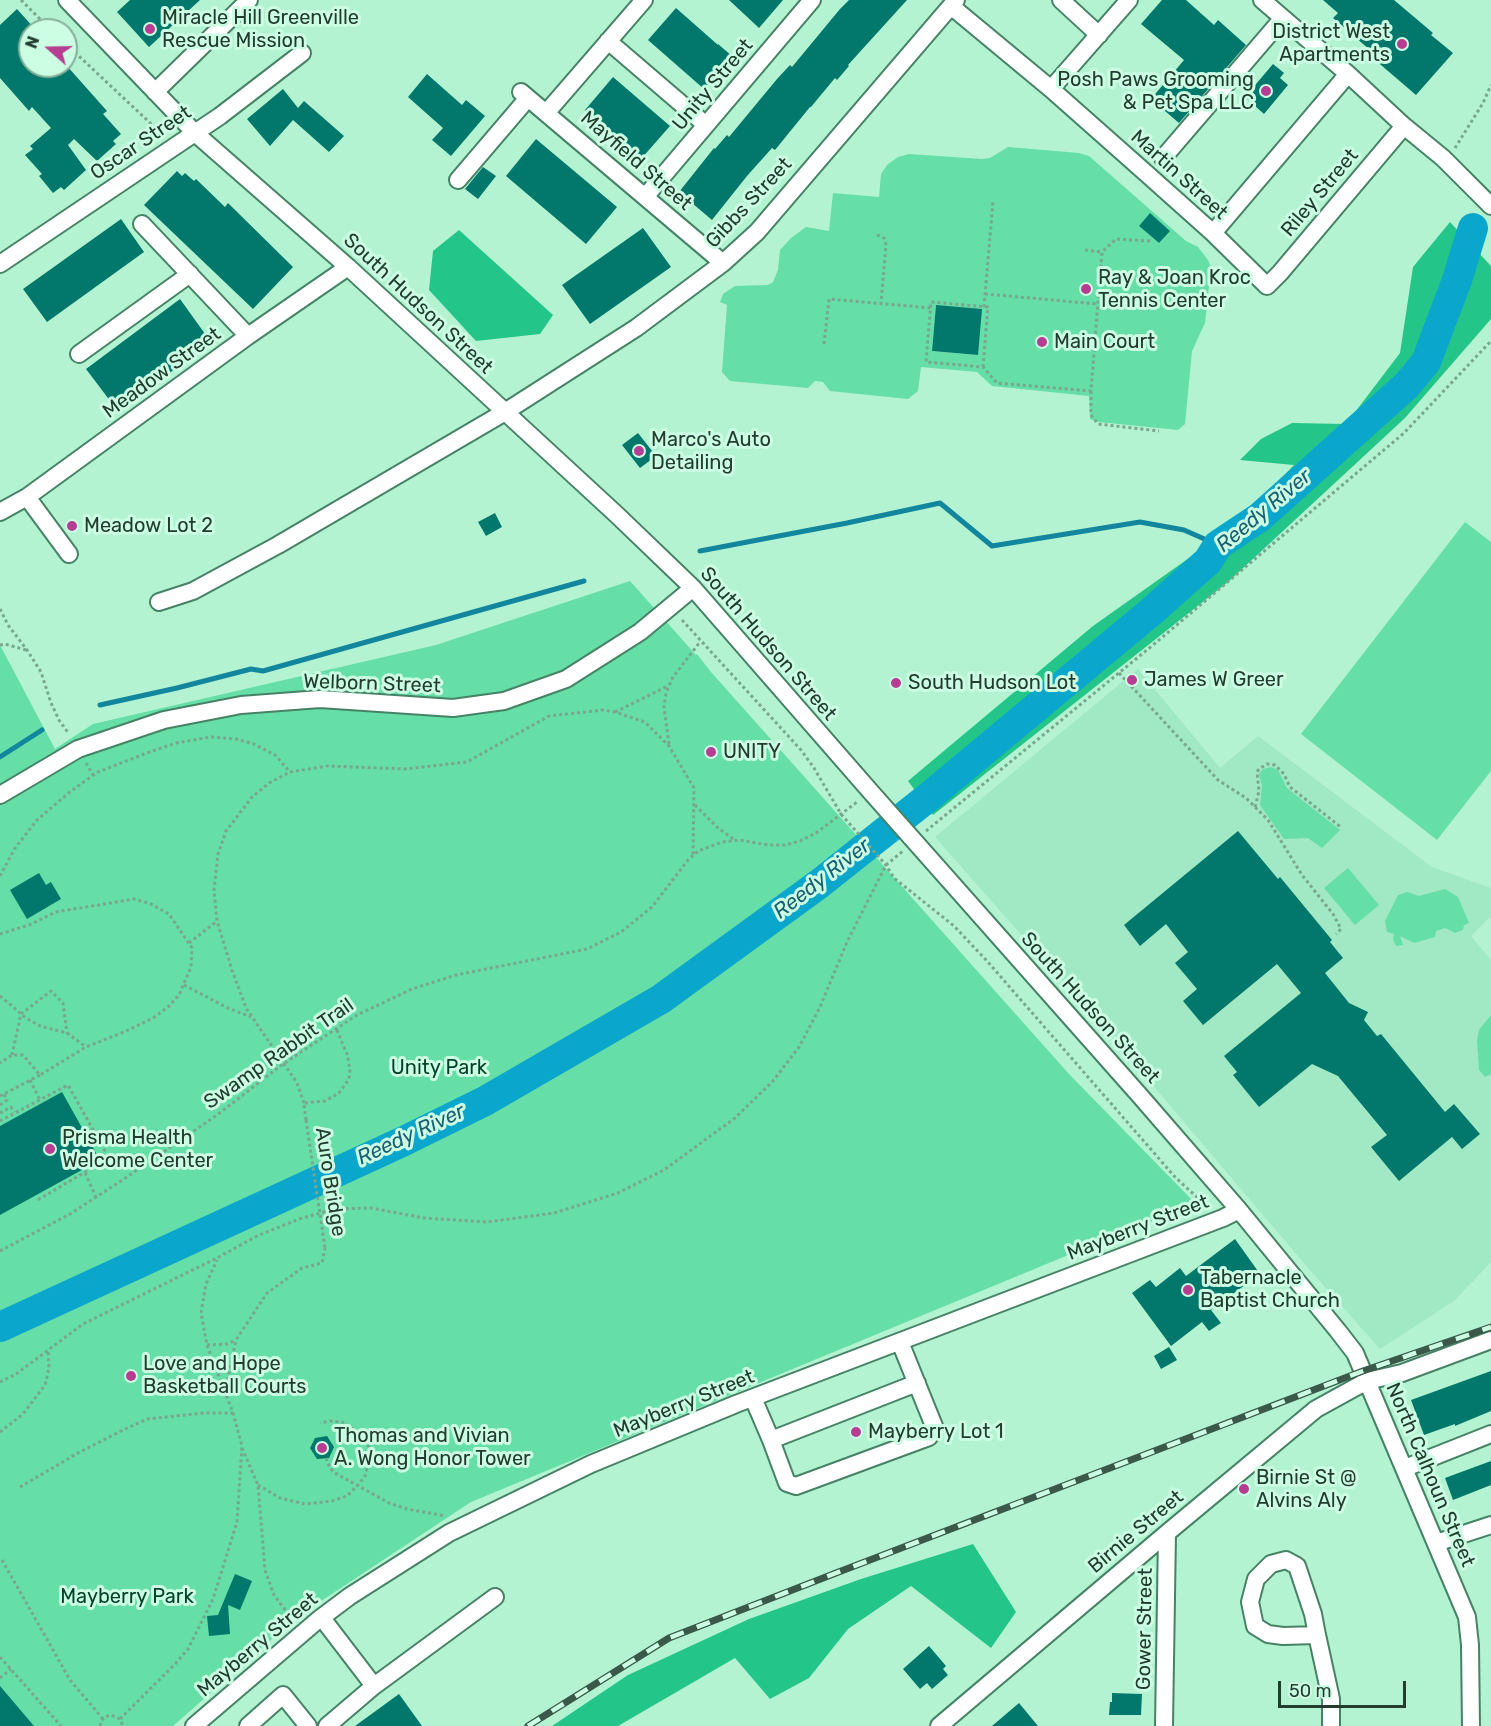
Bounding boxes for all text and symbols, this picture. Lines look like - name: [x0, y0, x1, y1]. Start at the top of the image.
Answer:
- place label: Miracle Hill Greenville Rescue Mission: [162, 6, 359, 53]
- north arrow: [18, 18, 78, 78]
- place label: District West Apartments: [1272, 20, 1390, 67]
- marker: Miracle Hill Greenville Rescue Mission: [143, 22, 157, 36]
- text: N: [22, 34, 43, 51]
- street label: Unity Street: [668, 34, 758, 136]
- marker: District West Apartments: [1395, 37, 1409, 51]
- place label: Posh Paws Grooming & Pet Spa LLC: [1057, 68, 1254, 115]
- marker: Posh Paws Grooming & Pet Spa LLC: [1259, 84, 1273, 98]
- street label: Oscar Street: [86, 101, 196, 185]
- street label: Mayfield Street: [576, 106, 696, 216]
- street label: Martin Street: [1126, 125, 1232, 225]
- street label: Riley Street: [1276, 144, 1364, 242]
- street label: Gibbs Street: [701, 153, 797, 253]
- street label: South Hudson Street: [338, 229, 498, 379]
- place label: Ray & Joan Kroc Tennis Center: [1098, 266, 1251, 313]
- marker: Ray & Joan Kroc Tennis Center: [1079, 282, 1093, 296]
- street label: Meadow Street: [98, 322, 226, 424]
- place label: Main Court: [1054, 330, 1155, 354]
- marker: Main Court: [1035, 335, 1049, 349]
- place label: Marco's Auto Detailing: [651, 428, 771, 475]
- marker: Marco's Auto Detailing: [632, 444, 646, 458]
- water label: Reedy River: [1211, 464, 1317, 558]
- place label: Meadow Lot 2: [84, 514, 213, 538]
- marker: Meadow Lot 2: [65, 519, 79, 533]
- street label: South Hudson Street: [695, 562, 841, 726]
- place label: James W Greer: [1144, 668, 1284, 692]
- street label: Welborn Street: [303, 670, 441, 698]
- place label: South Hudson Lot: [908, 671, 1076, 695]
- marker: James W Greer: [1125, 673, 1139, 687]
- marker: South Hudson Lot: [889, 676, 903, 690]
- place label: UNITY: [723, 740, 781, 764]
- marker: UNITY: [704, 745, 718, 759]
- water label: Reedy River: [768, 833, 876, 925]
- street label: South Hudson Street: [1016, 927, 1164, 1089]
- street label: Swamp Rabbit Trail: [199, 993, 359, 1115]
- park label: Unity Park: [391, 1056, 487, 1080]
- water label: Reedy River: [353, 1099, 469, 1171]
- place label: Prisma Health Welcome Center: [62, 1126, 213, 1173]
- street label: Auro Bridge: [310, 1126, 350, 1238]
- marker: Prisma Health Welcome Center: [43, 1142, 57, 1156]
- street label: Mayberry Street: [1064, 1190, 1212, 1266]
- place label: Tabernacle Baptist Church: [1200, 1266, 1340, 1313]
- marker: Tabernacle Baptist Church: [1181, 1283, 1195, 1297]
- place label: Love and Hope Basketball Courts: [143, 1352, 306, 1399]
- street label: Mayberry Street: [610, 1365, 758, 1443]
- marker: Love and Hope Basketball Courts: [124, 1369, 138, 1383]
- street label: North Calhoun Street: [1380, 1379, 1480, 1571]
- place label: Mayberry Lot 1: [868, 1420, 1004, 1444]
- place label: Thomas and Vivian A. Wong Honor Tower: [334, 1424, 531, 1471]
- marker: Mayberry Lot 1: [849, 1425, 863, 1439]
- marker: Thomas and Vivian A. Wong Honor Tower: [315, 1441, 329, 1455]
- place label: Birnie St @ Alvins Aly: [1256, 1466, 1357, 1513]
- marker: Birnie St @ Alvins Aly: [1237, 1482, 1251, 1496]
- street label: Birnie Street: [1084, 1485, 1188, 1579]
- street label: Gower Street: [1132, 1568, 1158, 1690]
- park label: Mayberry Park: [60, 1585, 194, 1609]
- street label: Mayberry Street: [193, 1588, 323, 1702]
- scale bar: [1281, 1669, 1408, 1707]
- text: 50 m: [1289, 1680, 1332, 1702]

